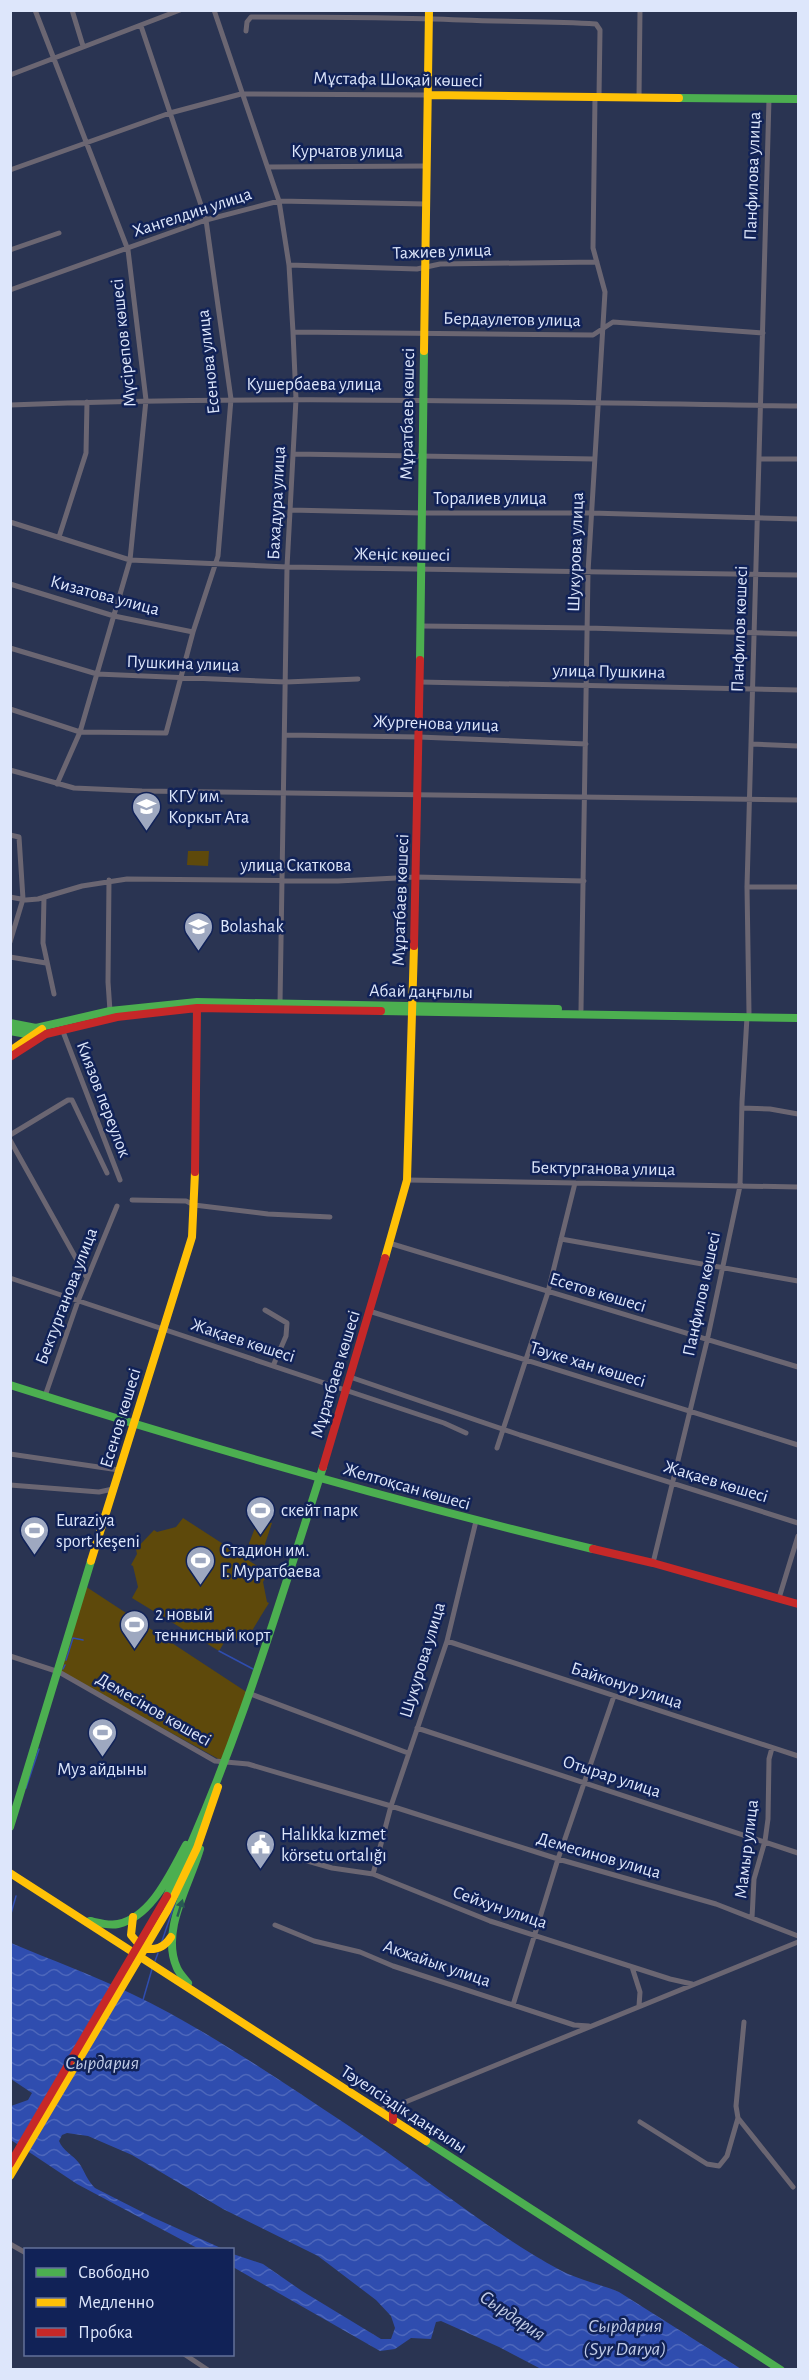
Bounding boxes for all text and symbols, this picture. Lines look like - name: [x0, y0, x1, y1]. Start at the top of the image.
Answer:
- street label: Мұстафа Шоқай көшесі: [313, 70, 483, 90]
- street label: Панфилова улица: [742, 111, 764, 241]
- street label: Курчатов улица: [291, 143, 403, 161]
- street label: Хангелдин улица: [130, 185, 254, 241]
- street label: Тажиев улица: [392, 241, 492, 263]
- street label: Мүсірепов көшесі: [108, 278, 140, 408]
- street label: Есенова улица: [195, 309, 223, 415]
- street label: Бердаулетов улица: [443, 310, 581, 330]
- street label: Мұратбаев көшесі: [397, 348, 418, 480]
- street label: Кушербаева улица: [246, 375, 382, 394]
- street label: Бахадура улица: [265, 446, 289, 560]
- street label: Торалиев улица: [433, 490, 547, 508]
- street label: Шукурова улица: [565, 492, 587, 612]
- street label: Жеңіс көшесі: [354, 545, 450, 565]
- street label: Панфилов көшесі: [729, 565, 751, 693]
- street label: Кизатова улица: [48, 573, 161, 619]
- street label: Пушкина улица: [126, 653, 240, 675]
- street label: улица Пушкина: [551, 662, 666, 682]
- street label: Жургенова улица: [373, 713, 499, 735]
- place label: КГУ им. Коркыт Ата: [168, 788, 249, 827]
- school or university icon: КГУ им. Коркыт Ата: [131, 790, 163, 832]
- street label: Мұратбаев көшесі: [389, 834, 412, 966]
- street label: улица Скаткова: [239, 857, 352, 875]
- school or university icon: Bolashak: [183, 910, 215, 952]
- place label: Bolashak: [220, 918, 284, 936]
- street label: Абай даңғылы: [369, 981, 473, 1002]
- street label: Киязов переулок: [73, 1039, 134, 1161]
- street label: Бектурганова улица: [530, 1159, 676, 1179]
- street label: Бектурганова улица: [33, 1226, 101, 1367]
- street label: Панфилов көшесі: [680, 1230, 724, 1358]
- street label: Есетов көшесі: [547, 1270, 648, 1316]
- street label: Мұратбаев көшесі: [307, 1308, 364, 1440]
- street label: Жақаев көшесі: [188, 1316, 297, 1366]
- street label: Тәуке хан көшесі: [528, 1339, 648, 1391]
- street label: Есенов көшесі: [97, 1366, 145, 1470]
- street label: Жақаев көшесі: [661, 1458, 770, 1506]
- street label: Желтоқсан көшесі: [341, 1460, 472, 1514]
- sports icon: скейт парк: [244, 1494, 276, 1536]
- place label: скейт парк: [281, 1502, 359, 1520]
- place label: Euraziya sport keşeni: [56, 1512, 140, 1551]
- sports icon: Euraziya sport keşeni: [19, 1514, 51, 1556]
- place label: Стадион им. Г. Муратбаева: [221, 1542, 321, 1581]
- sports icon: Стадион им. Г. Муратбаева: [184, 1544, 216, 1586]
- street label: Шукурова улица: [397, 1600, 449, 1720]
- place label: 2 новый теннисный корт: [154, 1606, 271, 1645]
- sports icon: 2 новый теннисный корт: [118, 1608, 150, 1650]
- street label: Байконур улица: [569, 1659, 685, 1712]
- street label: Демесінов көшесі: [93, 1670, 214, 1750]
- sports icon: Муз айдыны: [86, 1716, 118, 1758]
- street label: Отырар улица: [560, 1753, 663, 1801]
- place label: Муз айдыны: [57, 1761, 147, 1779]
- street label: Мамыр улица: [732, 1799, 762, 1900]
- place label: Halıkka kızmet körsetu ortalığı: [281, 1826, 387, 1865]
- public building icon: Halıkka kızmet körsetu ortalığı: [244, 1828, 276, 1870]
- street label: Демесинов улица: [535, 1830, 663, 1882]
- street label: Сейхун улица: [450, 1883, 549, 1933]
- one-way arrow: [176, 1899, 185, 1917]
- street label: Акжайык улица: [381, 1937, 493, 1991]
- water label: Сырдария: [65, 2053, 139, 2073]
- street label: Тәуелсіздік даңғылы: [337, 2062, 470, 2157]
- legend: [24, 2248, 234, 2356]
- text: Свободно: [78, 2263, 150, 2282]
- water label: Сырдария: [476, 2287, 549, 2345]
- text: Медленно: [78, 2294, 154, 2312]
- water label: Сырдария (Syr Darya): [584, 2316, 666, 2359]
- text: Пробка: [78, 2323, 133, 2342]

